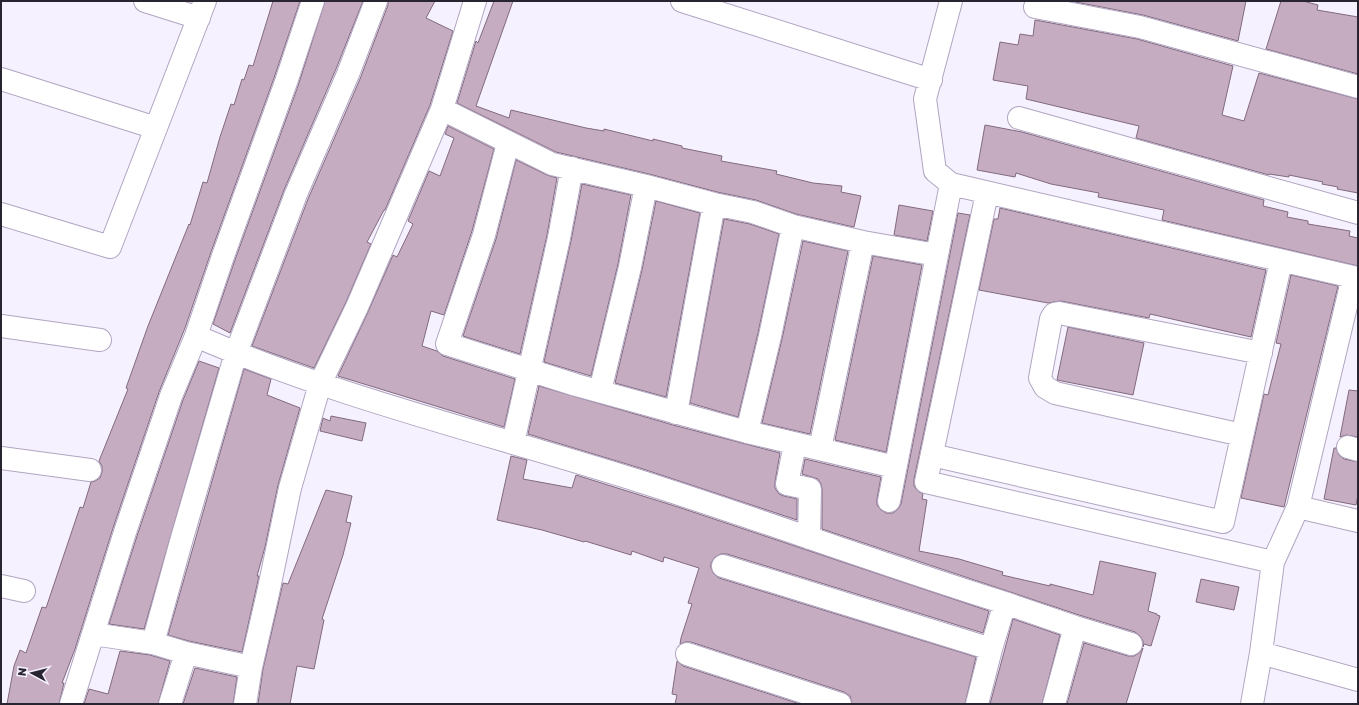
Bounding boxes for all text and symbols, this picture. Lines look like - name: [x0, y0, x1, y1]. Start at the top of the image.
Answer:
- north arrow: [12, 653, 52, 693]
- text: N: [15, 667, 29, 677]

